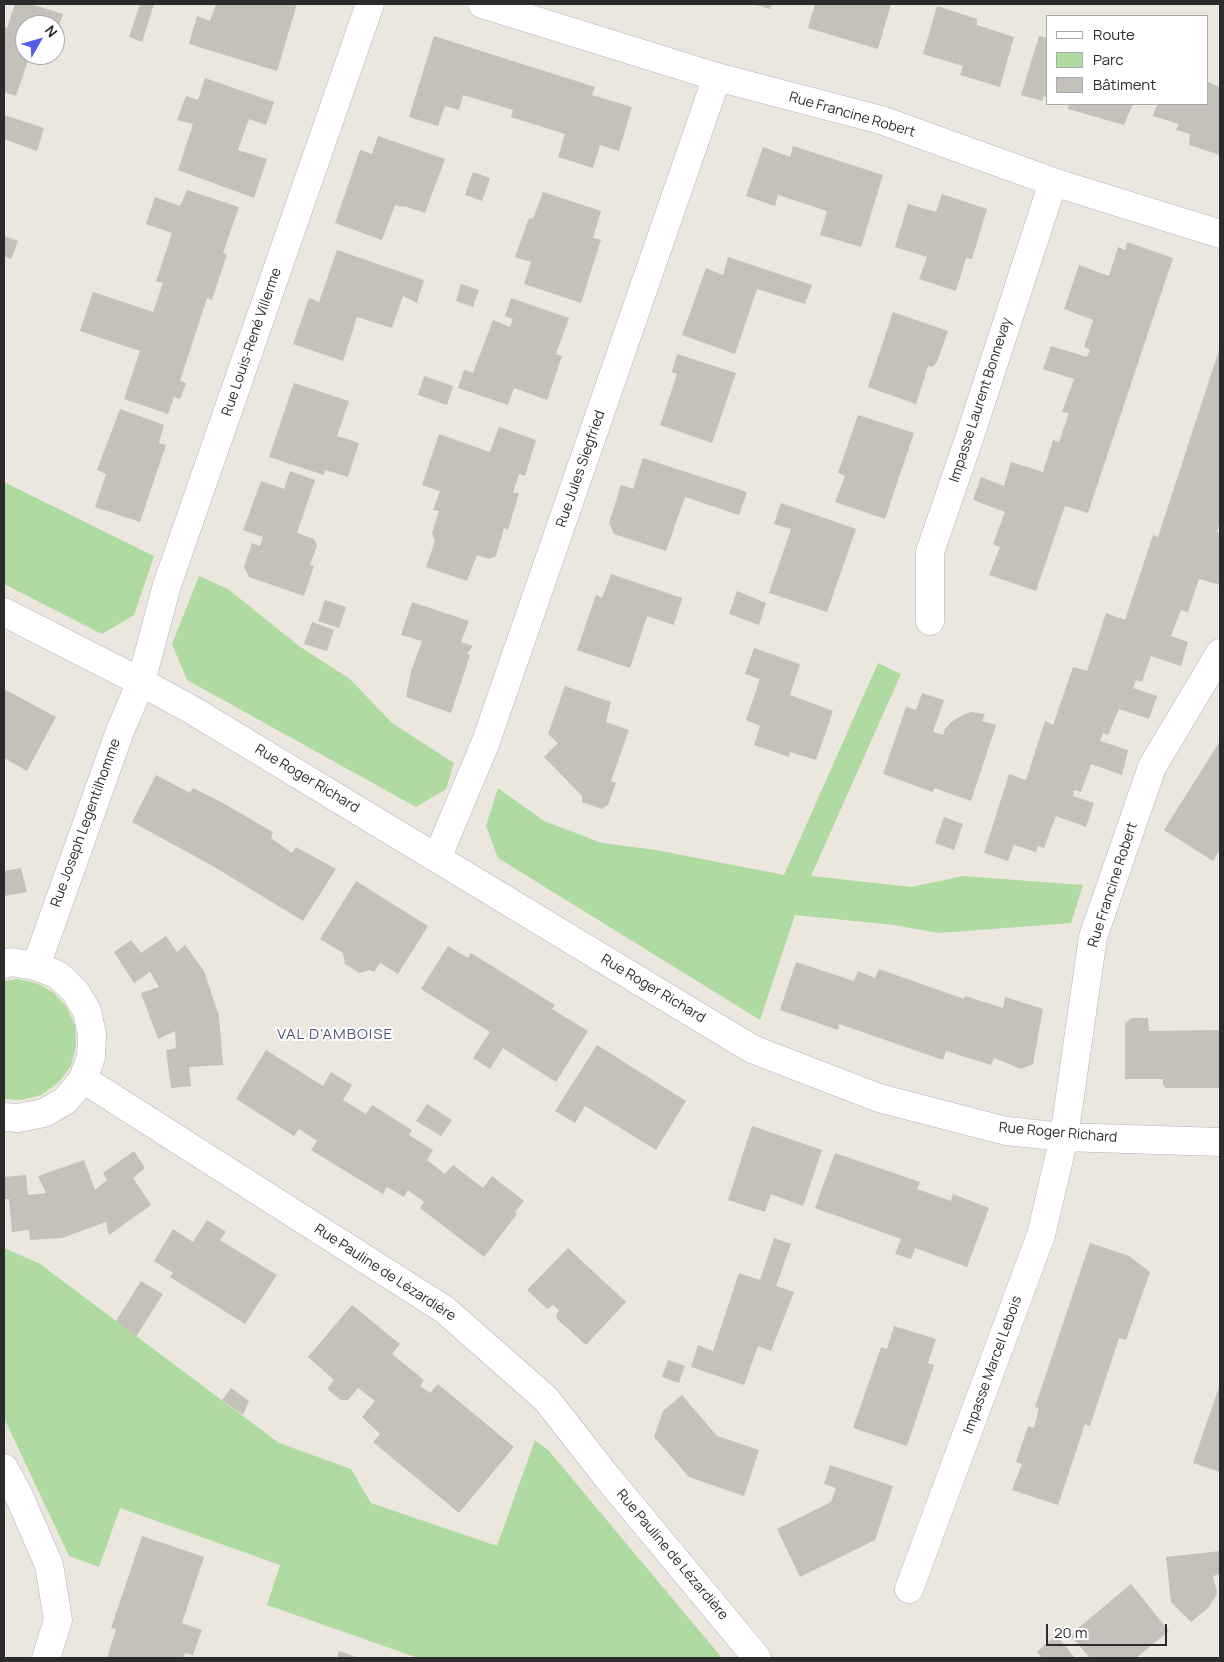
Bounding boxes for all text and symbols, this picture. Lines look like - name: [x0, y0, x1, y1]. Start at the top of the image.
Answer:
- north arrow: [15, 15, 65, 65]
- legend: [1046, 15, 1209, 105]
- text: N: [41, 21, 62, 41]
- text: Route: [1093, 24, 1135, 45]
- text: Parc: [1093, 49, 1124, 70]
- text: Bâtiment: [1093, 74, 1156, 95]
- street label: Rue Francine Robert: [787, 89, 917, 141]
- street label: Rue Louis-René Villerme: [219, 266, 285, 418]
- street label: Impasse Laurent Bonnevay: [946, 315, 1016, 485]
- street label: Rue Jules Siegfried: [553, 408, 609, 530]
- street label: Rue Joseph Legentilhomme: [48, 736, 124, 910]
- street label: Rue Roger Richard: [252, 741, 362, 817]
- street label: Rue Francine Robert: [1085, 820, 1141, 950]
- street label: Rue Roger Richard: [598, 951, 708, 1027]
- district label: VAL D'AMBOISE: [275, 1026, 395, 1044]
- street label: Rue Roger Richard: [998, 1119, 1118, 1147]
- street label: Rue Pauline de Lézardière: [311, 1221, 459, 1325]
- street label: Impasse Marcel Lebois: [960, 1294, 1026, 1436]
- street label: Rue Pauline de Lézardière: [612, 1486, 732, 1624]
- scale bar: [1049, 1614, 1170, 1646]
- text: 20 m: [1054, 1622, 1087, 1643]

